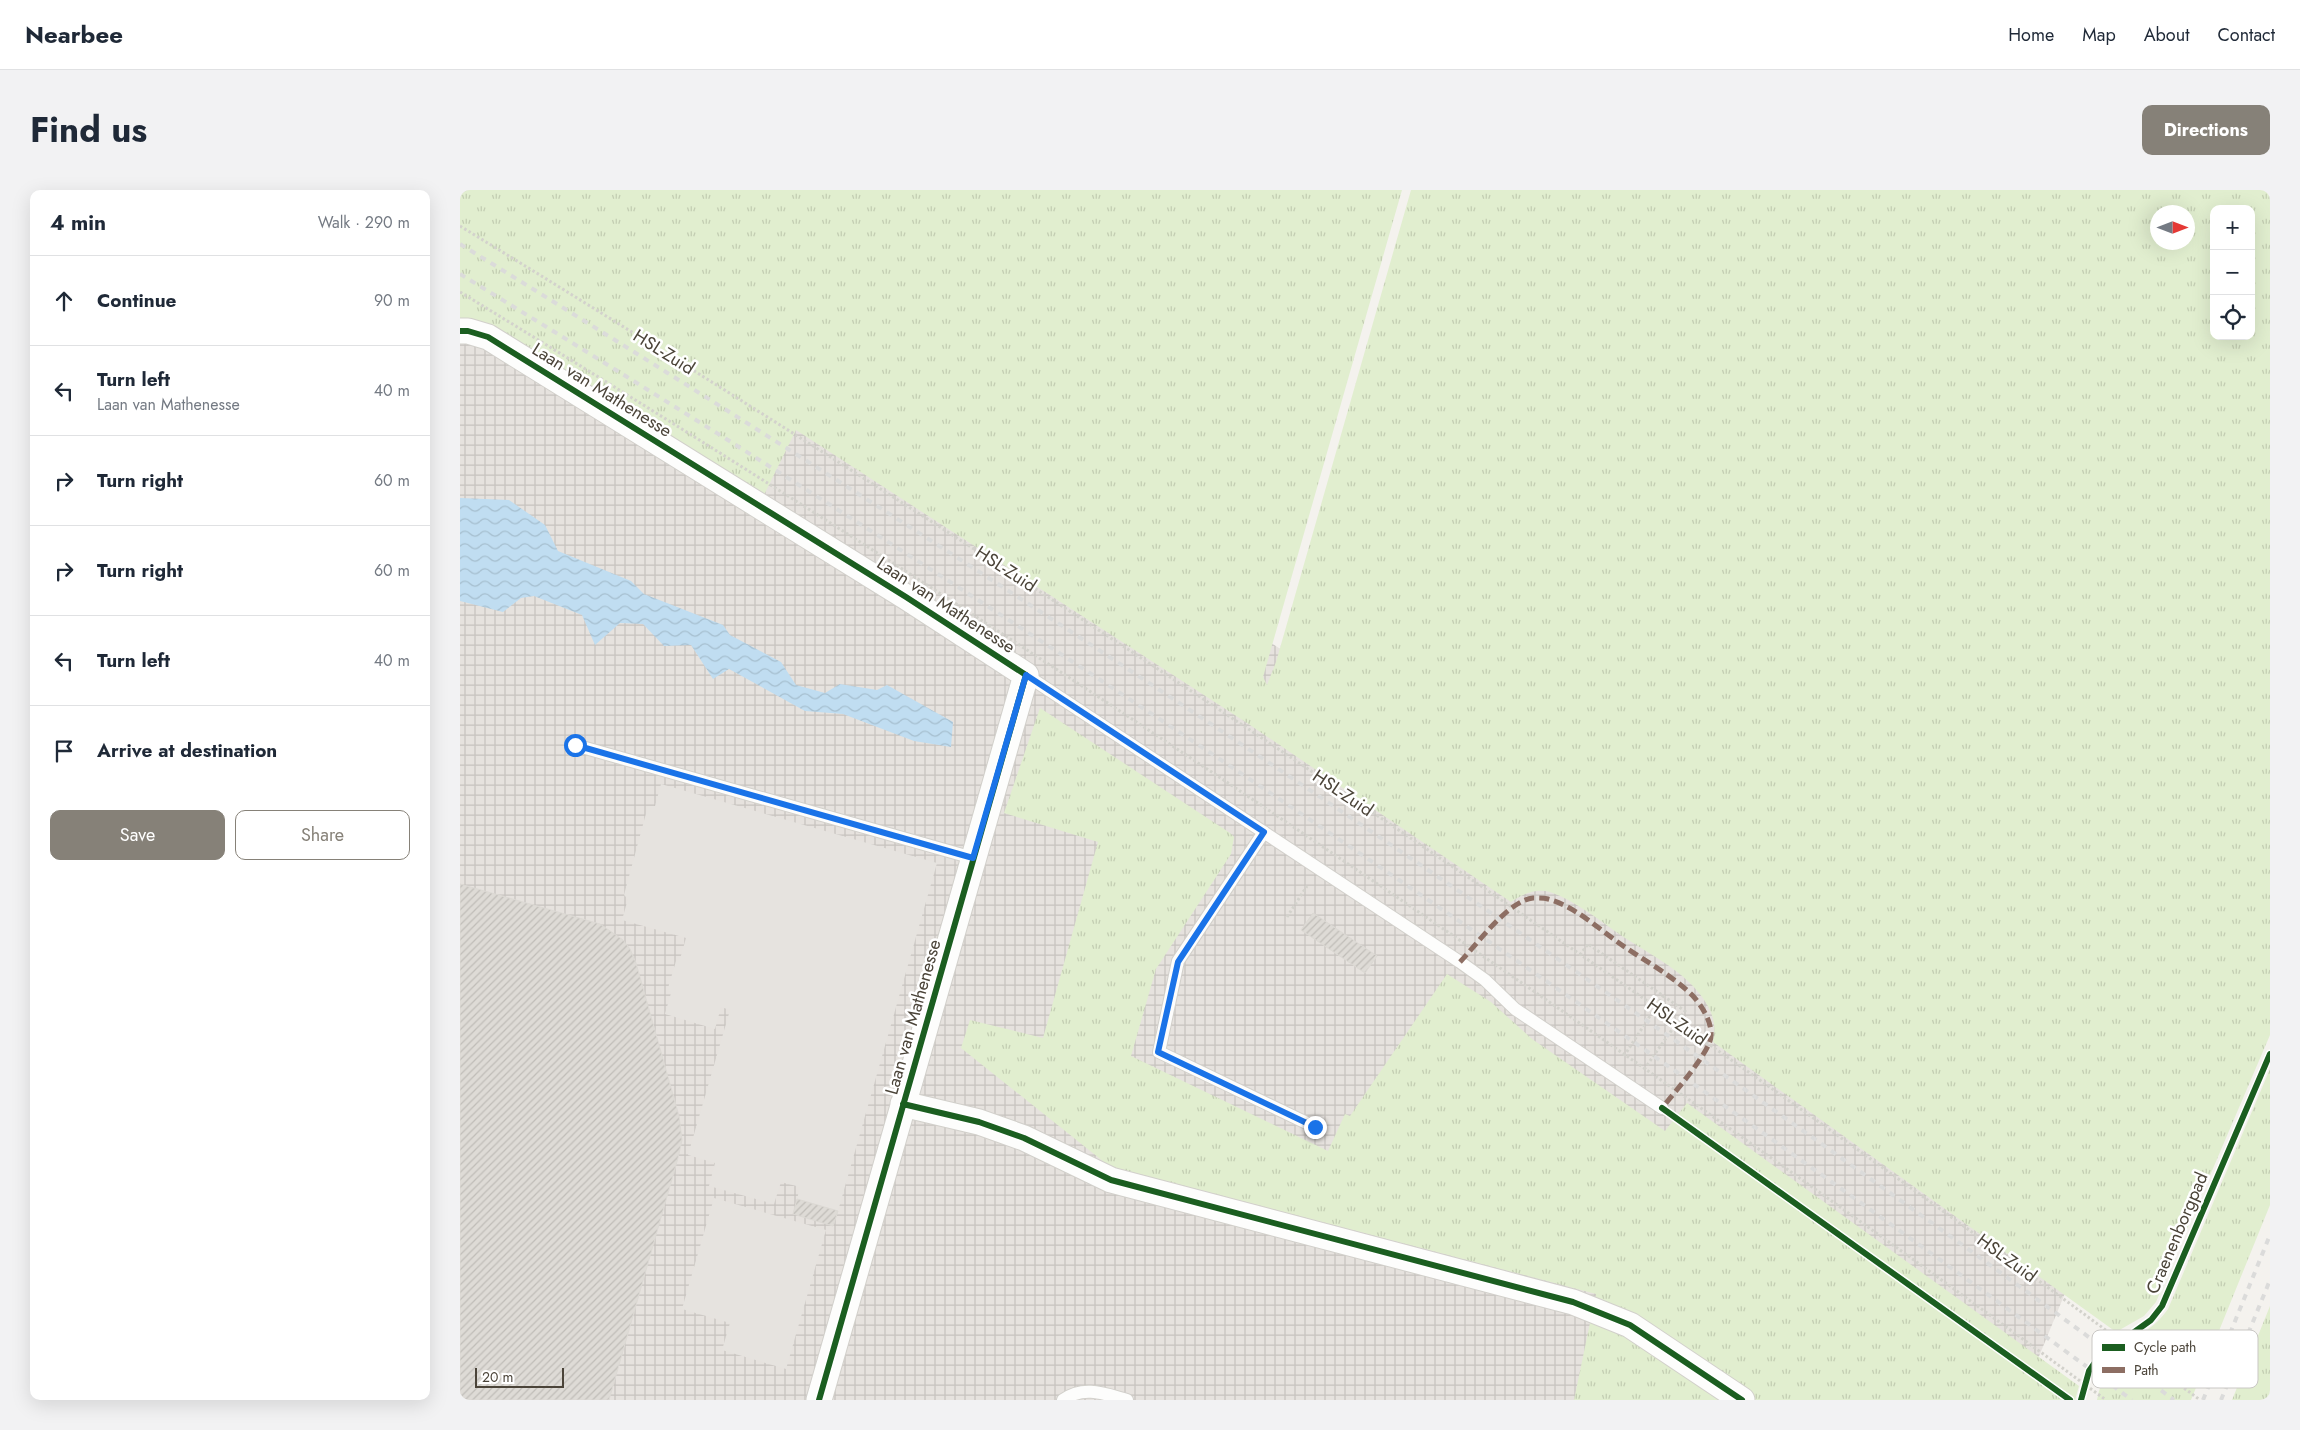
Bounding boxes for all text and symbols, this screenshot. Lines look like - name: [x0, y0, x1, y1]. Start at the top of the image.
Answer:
- text: Nearbee: [25, 17, 123, 52]
- text: Home: [2008, 22, 2054, 48]
- text: Map: [2082, 22, 2116, 48]
- text: About: [2144, 22, 2189, 48]
- text: Contact: [2217, 22, 2275, 48]
- text: Find us: [30, 105, 147, 155]
- button: Directions: [2142, 105, 2270, 155]
- north arrow: [2150, 205, 2195, 250]
- map controls: [2210, 205, 2255, 340]
- button: +: [2210, 205, 2255, 250]
- text: 4 min: [50, 208, 106, 238]
- text: Walk · 290 m: [318, 211, 410, 234]
- button: −: [2210, 250, 2255, 295]
- icon: ahead: [50, 287, 78, 315]
- text: Continue: [97, 287, 176, 314]
- text: 90 m: [374, 289, 410, 312]
- button: locate: [2210, 295, 2255, 340]
- street label: HSL-Zuid: [628, 323, 700, 381]
- street label: Laan van Mathenesse: [527, 336, 677, 444]
- text: Turn left: [97, 366, 170, 393]
- icon: left: [50, 377, 78, 405]
- text: 40 m: [374, 379, 410, 402]
- text: Laan van Mathenesse: [97, 393, 240, 416]
- icon: right: [50, 467, 78, 495]
- text: Turn right: [97, 467, 183, 494]
- text: 60 m: [374, 469, 410, 492]
- street label: HSL-Zuid: [970, 540, 1042, 598]
- street label: Laan van Mathenesse: [872, 550, 1020, 660]
- icon: right: [50, 557, 78, 585]
- text: Turn right: [97, 557, 183, 584]
- text: 60 m: [374, 559, 410, 582]
- icon: left: [50, 647, 78, 675]
- text: Turn left: [97, 647, 170, 674]
- text: 40 m: [374, 649, 410, 672]
- route start: [564, 734, 587, 757]
- icon: arrive: [50, 737, 78, 765]
- text: Arrive at destination: [97, 737, 277, 764]
- street label: HSL-Zuid: [1307, 763, 1379, 823]
- button: Save: [50, 810, 225, 860]
- button: Share: [235, 810, 410, 860]
- street label: Laan van Mathenesse: [878, 936, 948, 1098]
- street label: HSL-Zuid: [1642, 992, 1712, 1052]
- route end: [1304, 1116, 1327, 1139]
- street label: Craenenborgpad: [2140, 1168, 2214, 1298]
- street label: HSL-Zuid: [1972, 1227, 2042, 1289]
- legend: [2092, 1330, 2258, 1388]
- text: Cycle path: [2134, 1337, 2196, 1357]
- text: Path: [2134, 1360, 2159, 1380]
- scale bar: [475, 1365, 564, 1388]
- text: 20 m: [482, 1367, 514, 1387]

